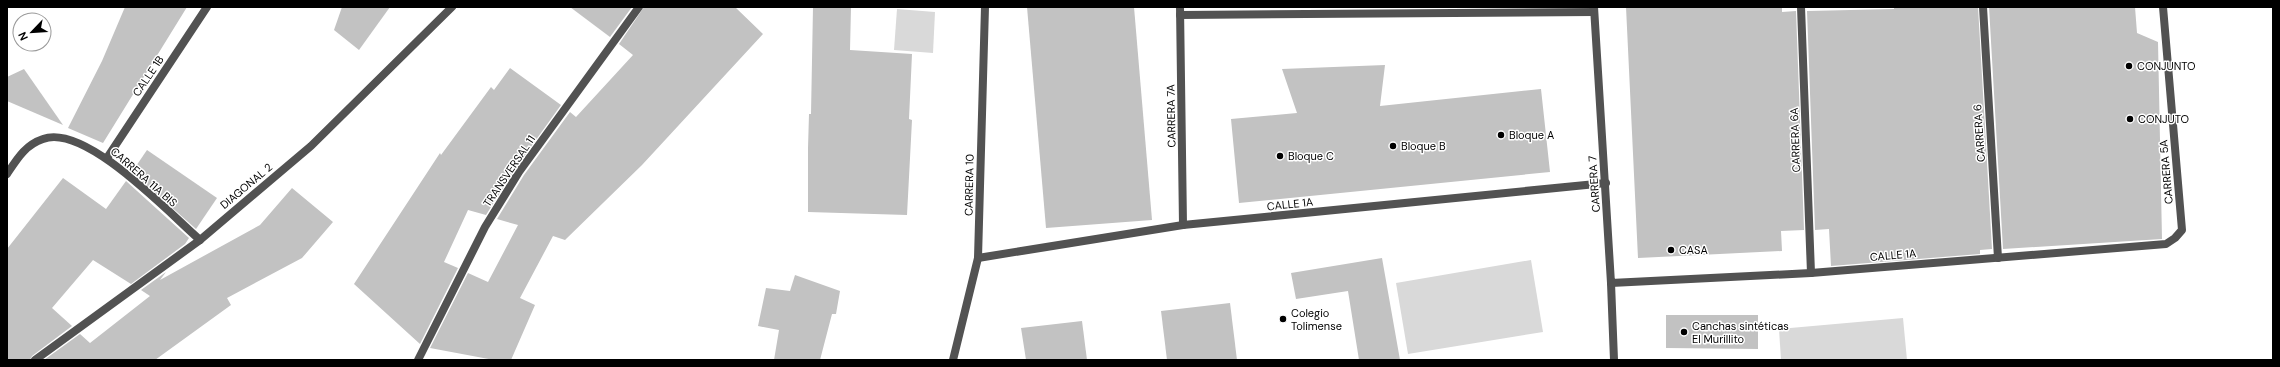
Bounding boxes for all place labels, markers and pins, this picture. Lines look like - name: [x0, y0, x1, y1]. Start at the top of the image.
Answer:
- place label: CONJUNTO: [2137, 59, 2196, 73]
- marker: CONJUNTO: [2124, 61, 2134, 71]
- place label: CONJUTO: [2138, 112, 2189, 126]
- marker: CONJUTO: [2125, 114, 2135, 124]
- place label: Bloque A: [1509, 128, 1554, 142]
- marker: Bloque A: [1496, 130, 1506, 140]
- place label: Bloque B: [1401, 139, 1446, 153]
- marker: Bloque B: [1388, 141, 1398, 151]
- place label: Bloque C: [1288, 149, 1334, 163]
- marker: Bloque C: [1275, 151, 1285, 161]
- place label: CASA: [1679, 243, 1708, 257]
- marker: CASA: [1666, 245, 1676, 255]
- place label: Colegio Tolimense: [1291, 306, 1342, 333]
- marker: Colegio Tolimense: [1278, 314, 1288, 324]
- place label: Canchas sintéticas El Murillito: [1692, 319, 1789, 346]
- marker: Canchas sintéticas El Murillito: [1679, 327, 1689, 337]

